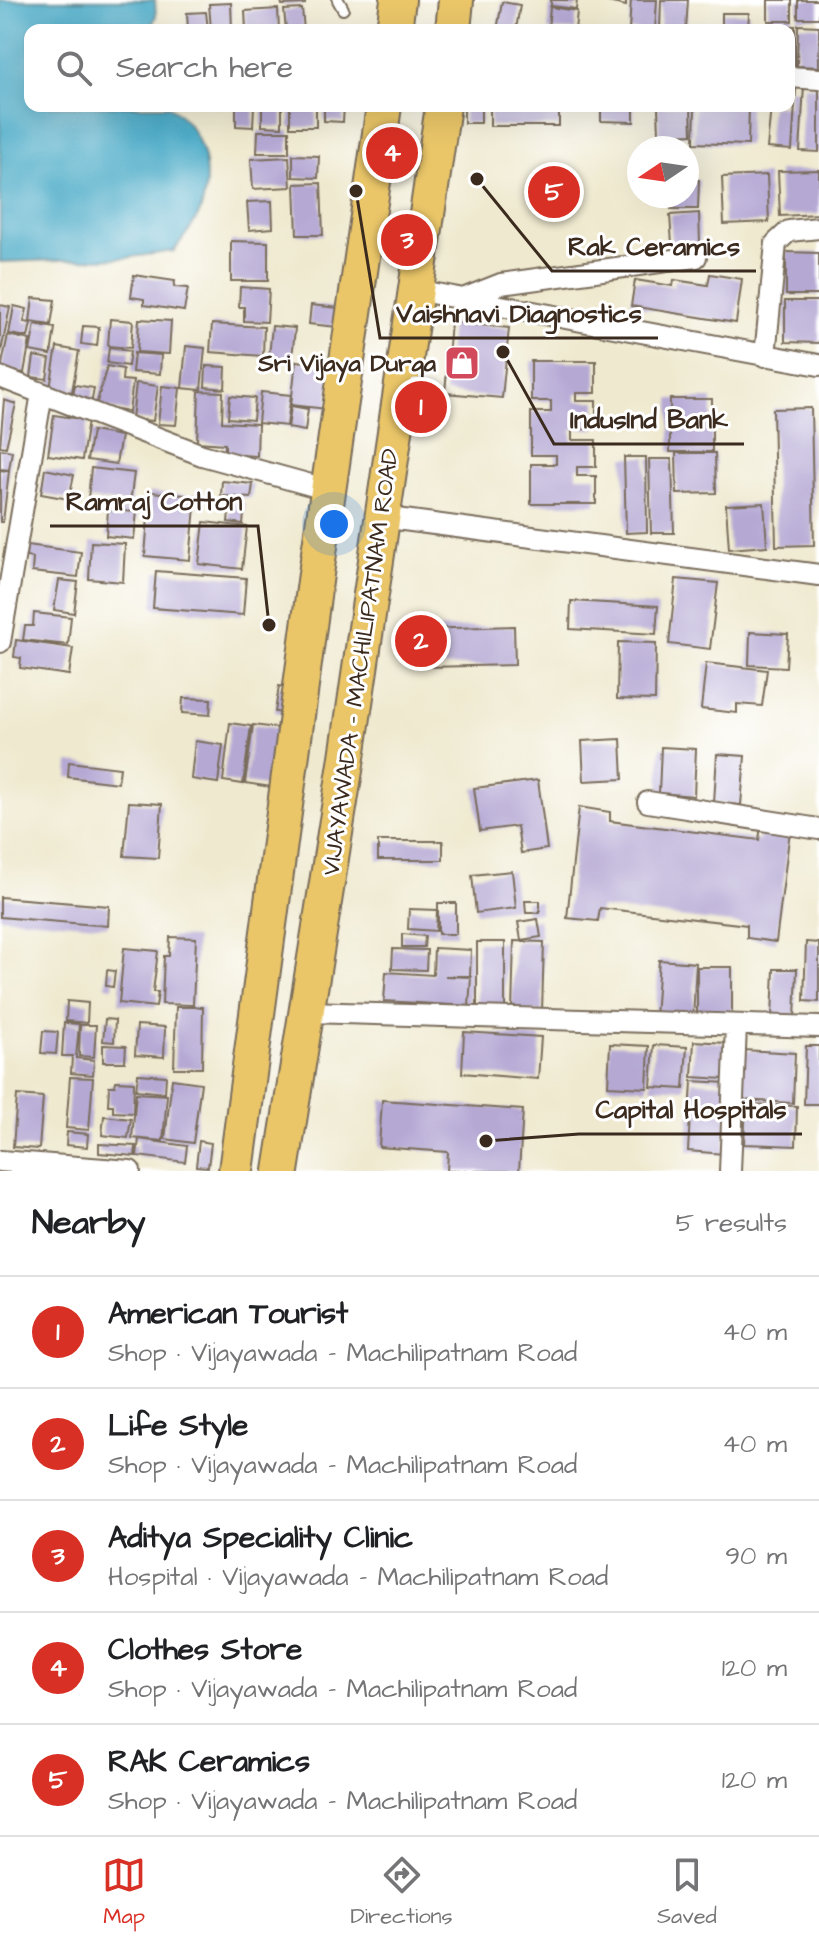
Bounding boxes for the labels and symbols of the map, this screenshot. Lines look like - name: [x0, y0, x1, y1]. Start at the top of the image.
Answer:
- pin: 4: [366, 123, 418, 183]
- north arrow: [627, 136, 699, 208]
- pin: 5: [528, 162, 580, 222]
- pin: 3: [381, 210, 433, 270]
- callout: Rak Ceramics: [552, 221, 756, 271]
- text: Rak Ceramics: [568, 229, 740, 265]
- callout: Vaishnavi Diagnostics: [380, 288, 658, 338]
- text: Vaishnavi Diagnostics: [395, 296, 642, 335]
- shop icon: Sri Vijaya Durga: [443, 344, 481, 382]
- place label: Sri Vijaya Durga: [257, 347, 437, 383]
- pin: 1: [395, 377, 447, 437]
- callout: IndusInd Bank: [554, 394, 744, 444]
- text: IndusInd Bank: [570, 402, 729, 438]
- street label: VIJAYAWADA - MACHILIPATNAM ROAD: [314, 446, 408, 878]
- callout: Ramraj Cotton: [50, 476, 258, 526]
- text: Ramraj Cotton: [66, 484, 242, 520]
- your location: [314, 504, 354, 544]
- pin: 2: [395, 611, 447, 671]
- callout: Capital Hospitals: [579, 1084, 802, 1134]
- text: Capital Hospitals: [596, 1092, 787, 1128]

